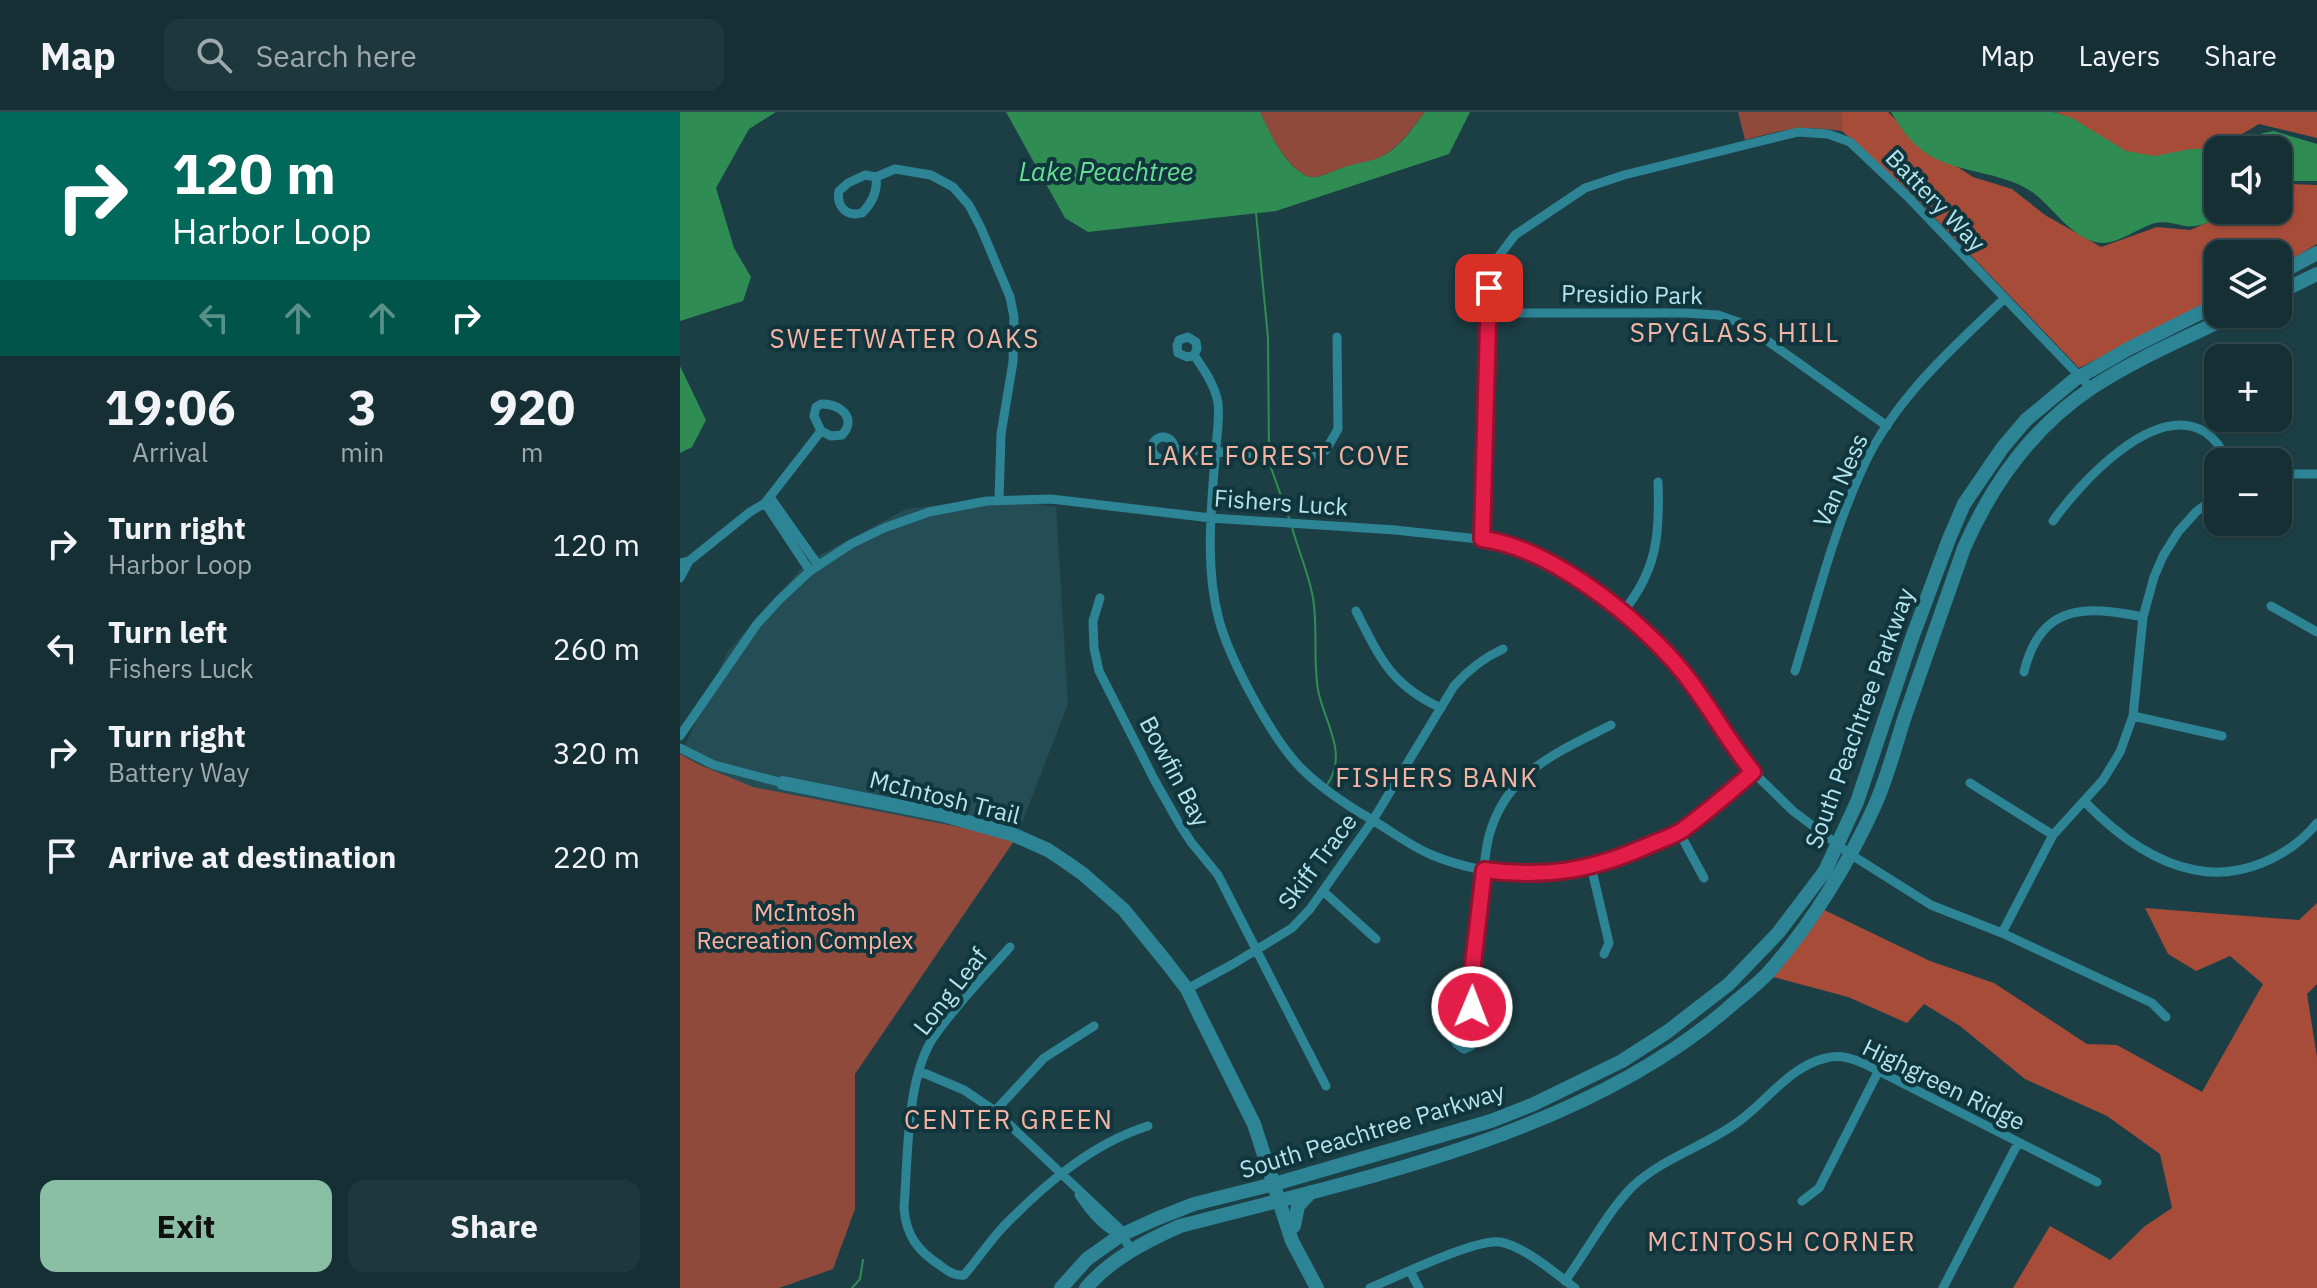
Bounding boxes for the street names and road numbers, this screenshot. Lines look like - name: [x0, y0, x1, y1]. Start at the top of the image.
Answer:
- street label: Battery Way: [1879, 142, 1993, 258]
- street label: Presidio Park: [1561, 277, 1703, 311]
- street label: Van Ness: [1805, 428, 1875, 532]
- street label: Fishers Luck: [1213, 481, 1349, 523]
- street label: South Peachtree Parkway: [1797, 583, 1921, 853]
- street label: Bowfin Bay: [1133, 710, 1217, 832]
- street label: McIntosh Trail: [866, 763, 1024, 831]
- street label: Skiff Trace: [1270, 806, 1364, 916]
- street label: Long Leaf: [906, 940, 994, 1041]
- street label: Highgreen Ridge: [1857, 1031, 2031, 1137]
- street label: South Peachtree Parkway: [1236, 1074, 1508, 1186]

